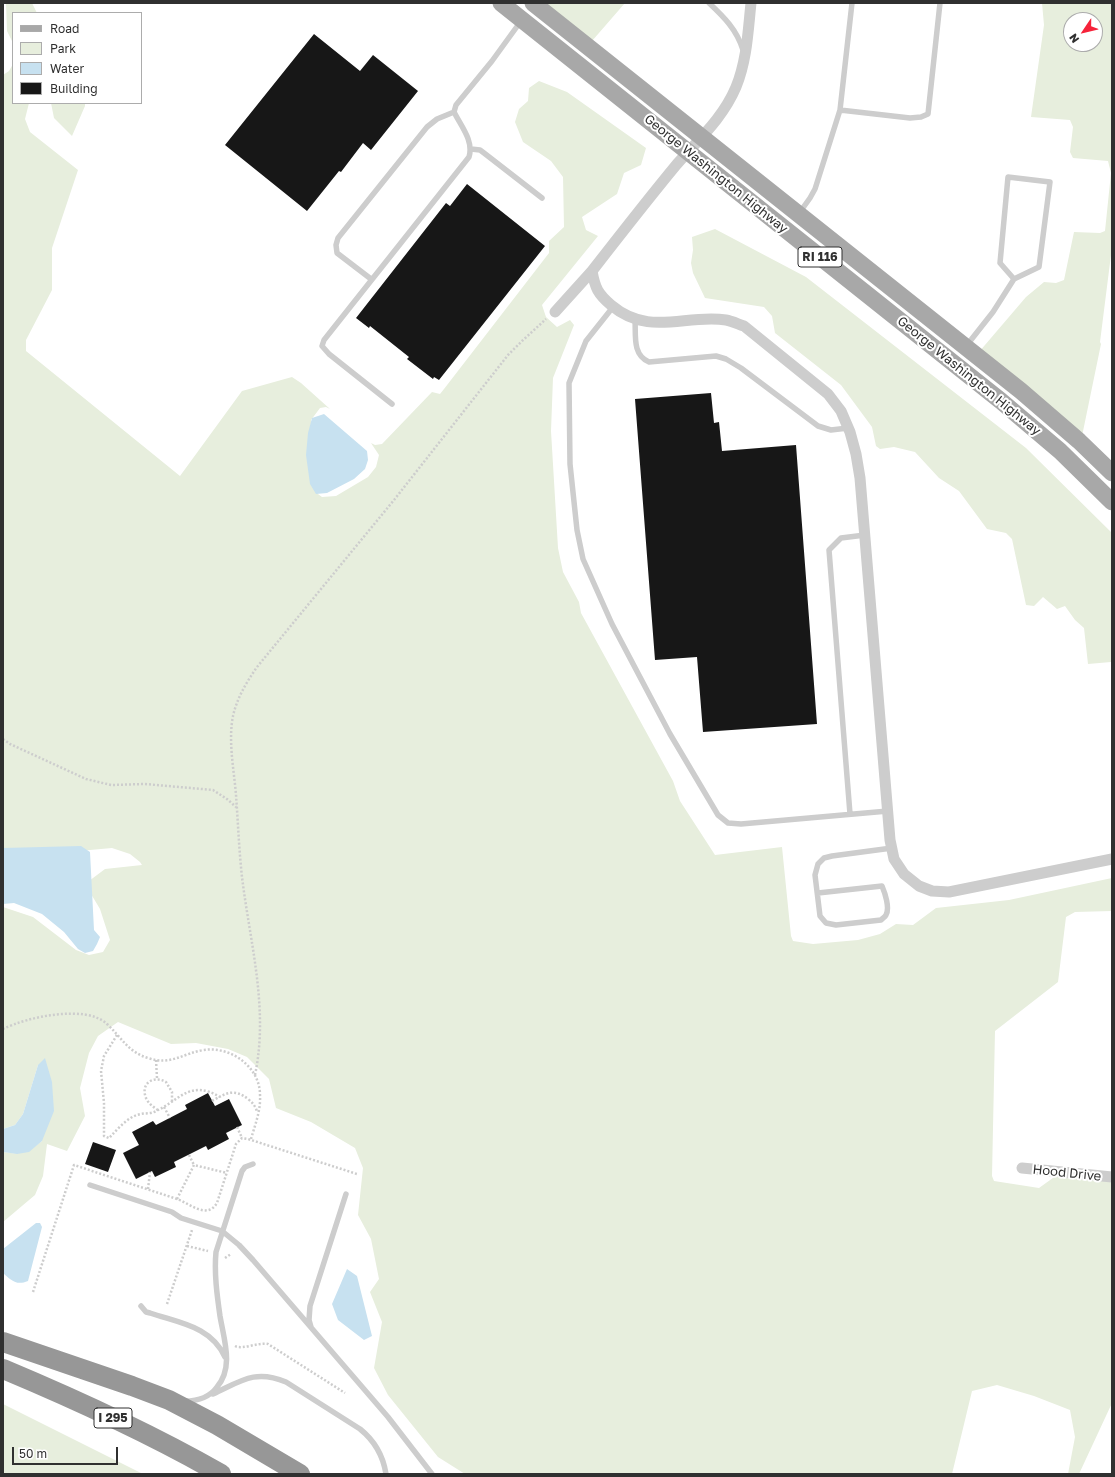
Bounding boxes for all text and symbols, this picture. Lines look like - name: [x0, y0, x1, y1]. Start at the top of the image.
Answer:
- legend: [12, 12, 142, 104]
- north arrow: [1063, 12, 1103, 52]
- text: Road: [50, 21, 79, 36]
- text: N: [1066, 31, 1081, 46]
- text: Park: [50, 41, 76, 56]
- text: Water: [50, 61, 84, 76]
- text: Building: [50, 81, 98, 96]
- street label: George Washington Highway: [641, 111, 791, 237]
- road number: RI 116: [798, 247, 842, 267]
- street label: George Washington Highway: [894, 313, 1044, 439]
- street label: Hood Drive: [1032, 1162, 1102, 1184]
- road number: I 295: [94, 1408, 132, 1428]
- scale bar: [14, 1439, 120, 1465]
- text: 50 m: [19, 1446, 47, 1461]

